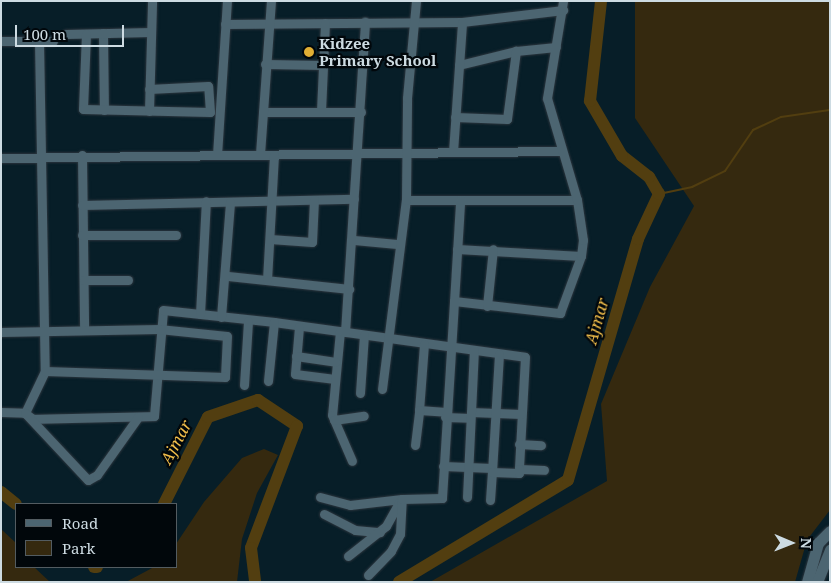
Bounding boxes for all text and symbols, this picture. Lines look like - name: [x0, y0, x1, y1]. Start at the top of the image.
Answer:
- scale bar: [18, 15, 126, 47]
- text: 100 m: [23, 24, 66, 44]
- place label: Kidzee Primary School: [319, 34, 436, 69]
- marker: Kidzee Primary School: [303, 46, 315, 58]
- water label: Ajmar: [581, 296, 613, 346]
- water label: Ajmar: [156, 417, 196, 467]
- legend: [15, 503, 178, 568]
- text: Road: [62, 513, 98, 533]
- north arrow: [766, 518, 816, 568]
- text: Park: [62, 538, 95, 558]
- text: N: [797, 538, 816, 549]

